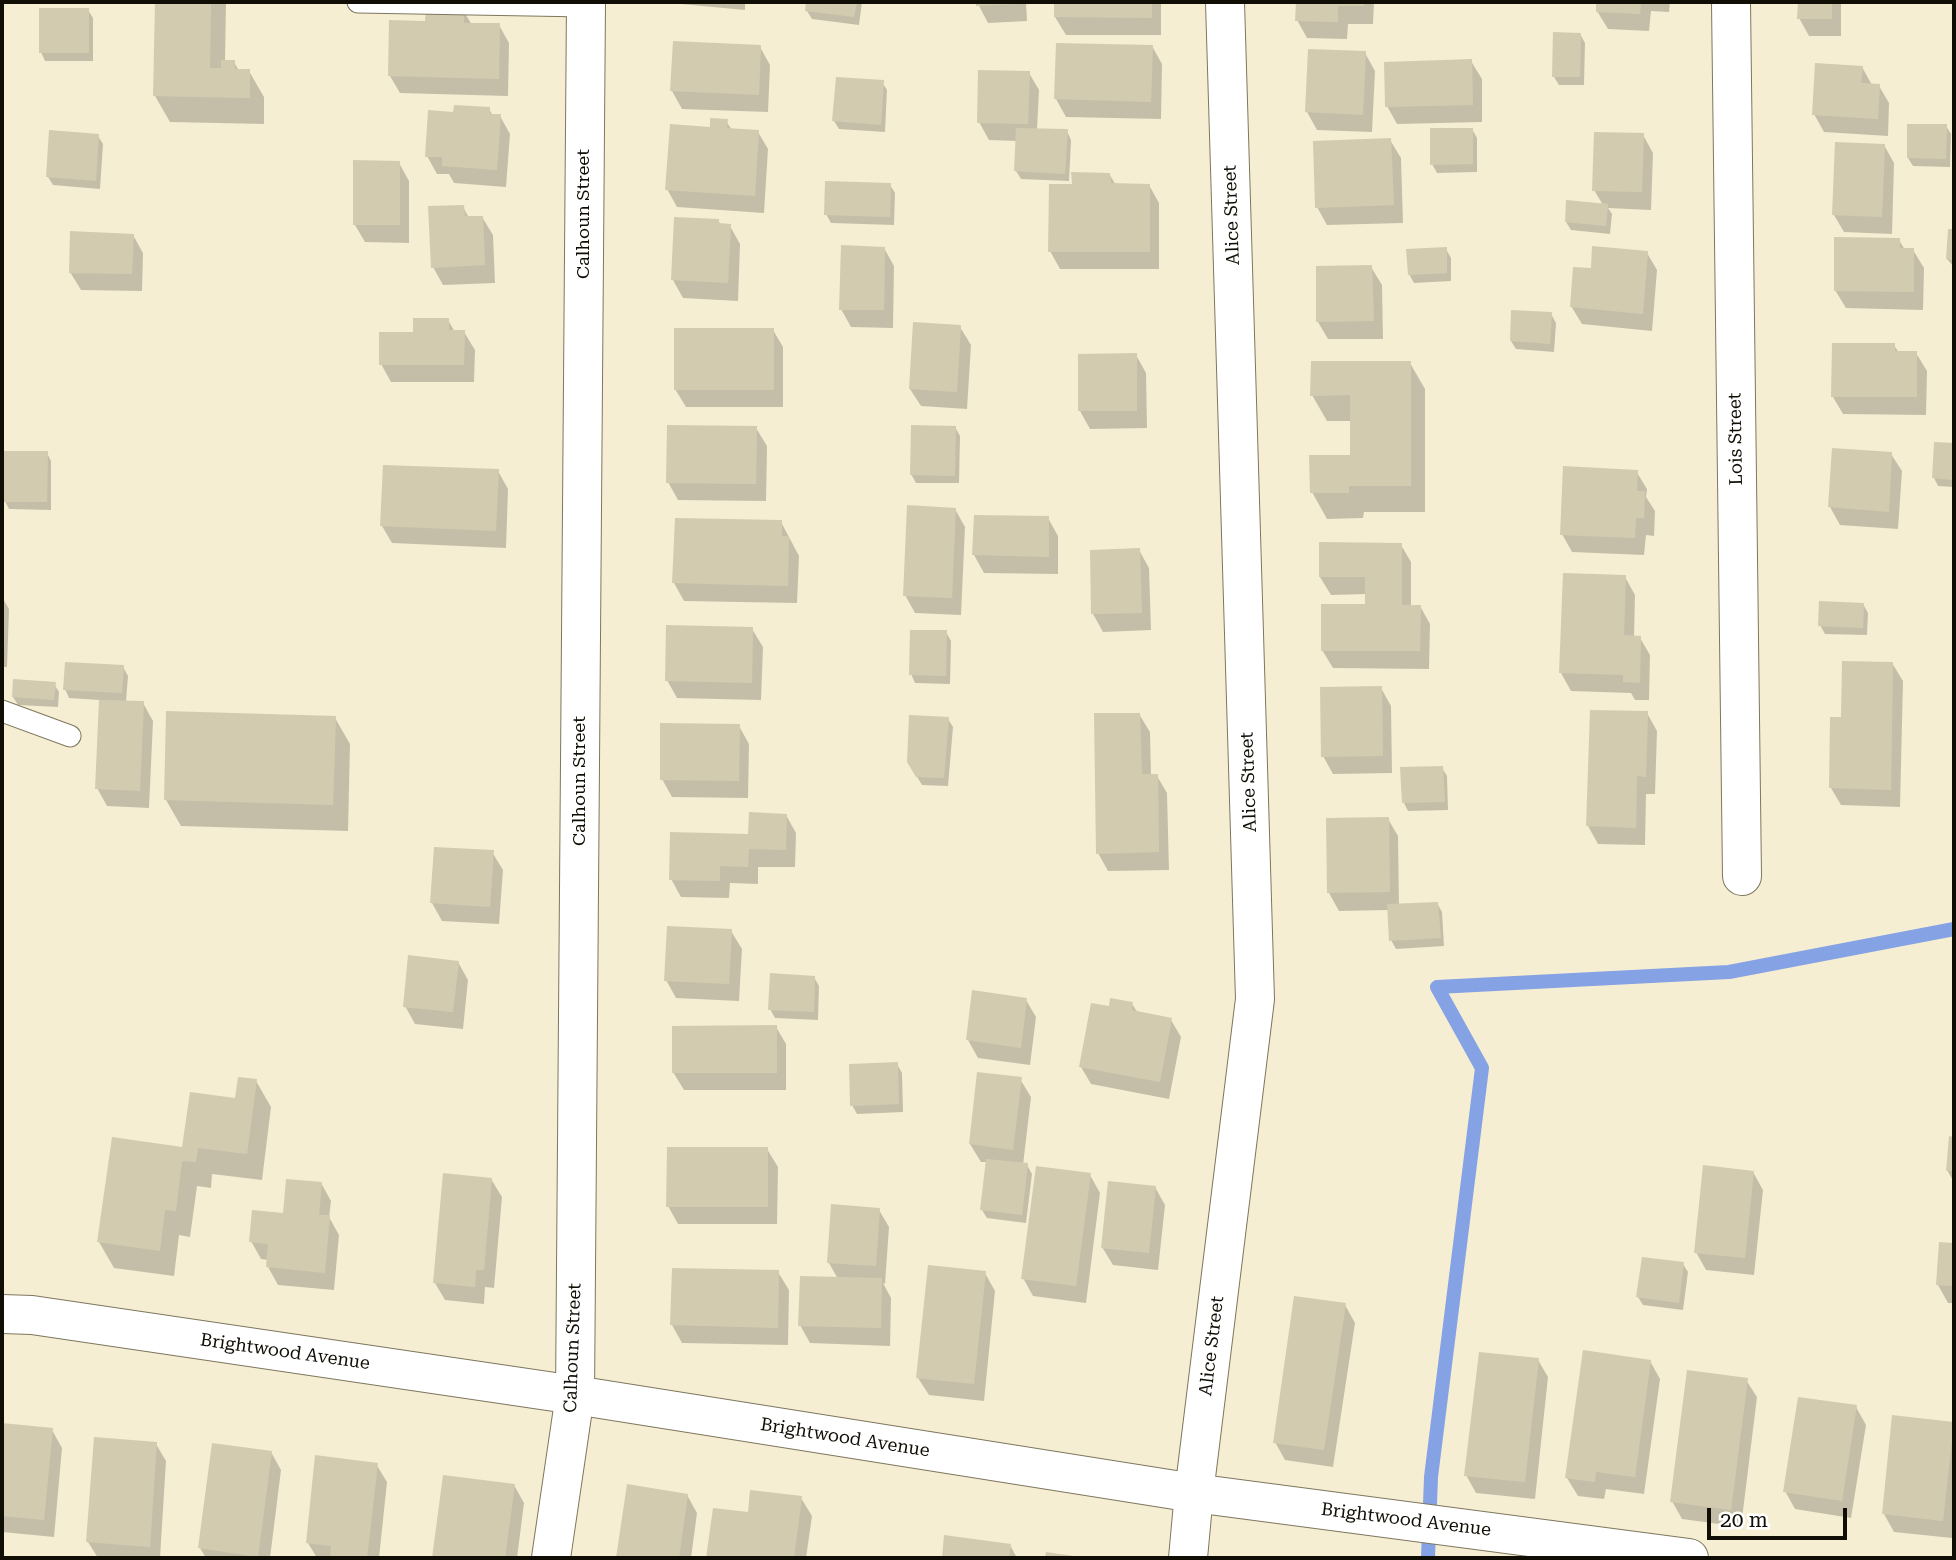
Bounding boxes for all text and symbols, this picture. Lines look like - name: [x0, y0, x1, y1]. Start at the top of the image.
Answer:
- street label: Calhoun Street: [573, 149, 595, 279]
- street label: Alice Street: [1219, 165, 1245, 265]
- street label: Lois Street: [1724, 392, 1748, 486]
- street label: Calhoun Street: [569, 716, 591, 846]
- street label: Alice Street: [1236, 732, 1262, 832]
- street label: Calhoun Street: [560, 1283, 586, 1413]
- street label: Alice Street: [1195, 1295, 1229, 1397]
- street label: Brightwood Avenue: [199, 1329, 371, 1375]
- street label: Brightwood Avenue: [759, 1414, 931, 1462]
- scale bar: [1711, 1494, 1851, 1538]
- street label: Brightwood Avenue: [1320, 1499, 1492, 1541]
- text: 20 m: [1720, 1508, 1768, 1532]

